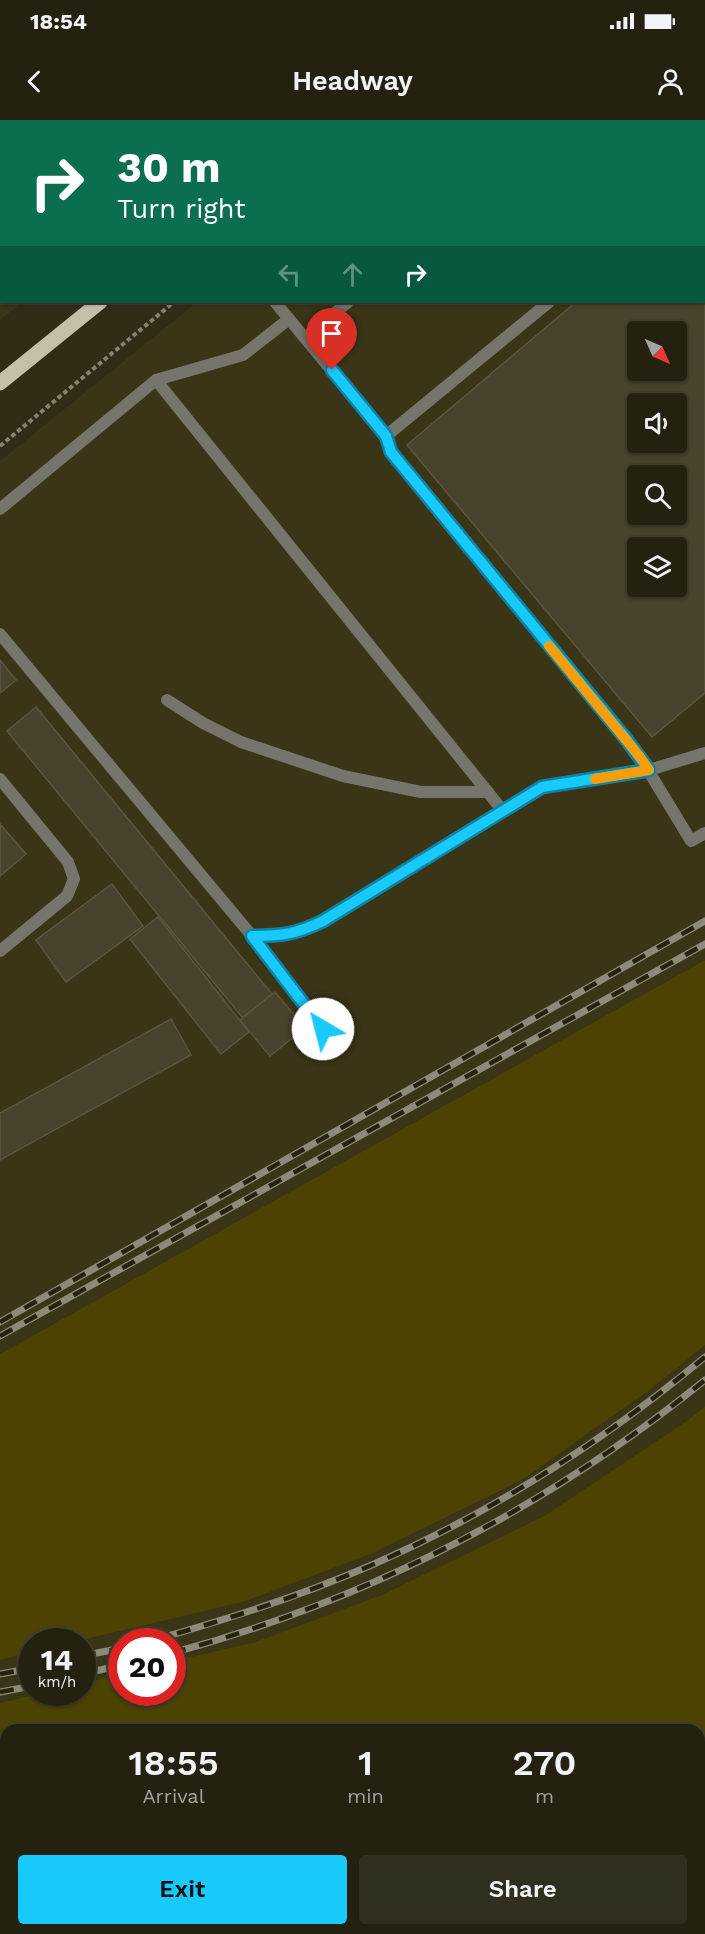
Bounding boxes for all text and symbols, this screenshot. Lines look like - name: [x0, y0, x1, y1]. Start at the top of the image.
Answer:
- text: 18:54: [30, 9, 87, 34]
- icon: back: [18, 65, 51, 98]
- text: Headway: [292, 65, 413, 97]
- icon: person: [654, 65, 687, 98]
- text: 30 m: [117, 143, 221, 192]
- icon: right: [18, 144, 96, 222]
- text: Turn right: [117, 193, 246, 225]
- icon: left: [273, 258, 306, 291]
- icon: ahead: [336, 258, 369, 291]
- icon: right: [399, 258, 432, 291]
- pin: [306, 308, 357, 370]
- icon: arrive: [315, 317, 348, 350]
- north arrow: [627, 321, 687, 381]
- map controls: [627, 321, 687, 597]
- button: sound: [627, 393, 687, 453]
- button: search: [627, 465, 687, 525]
- button: layers: [627, 537, 687, 597]
- position arrow: [291, 997, 355, 1061]
- speed limit sign: 20: [108, 1628, 186, 1706]
- text: 14: [41, 1642, 73, 1677]
- text: km/h: [38, 1673, 76, 1691]
- text: 18:55: [129, 1742, 219, 1784]
- text: 1: [358, 1742, 373, 1784]
- text: 270: [513, 1742, 576, 1784]
- text: Arrival: [142, 1784, 205, 1808]
- text: min: [347, 1784, 384, 1808]
- text: m: [535, 1784, 554, 1808]
- button: Exit: [18, 1855, 347, 1924]
- button: Share: [359, 1855, 687, 1924]

